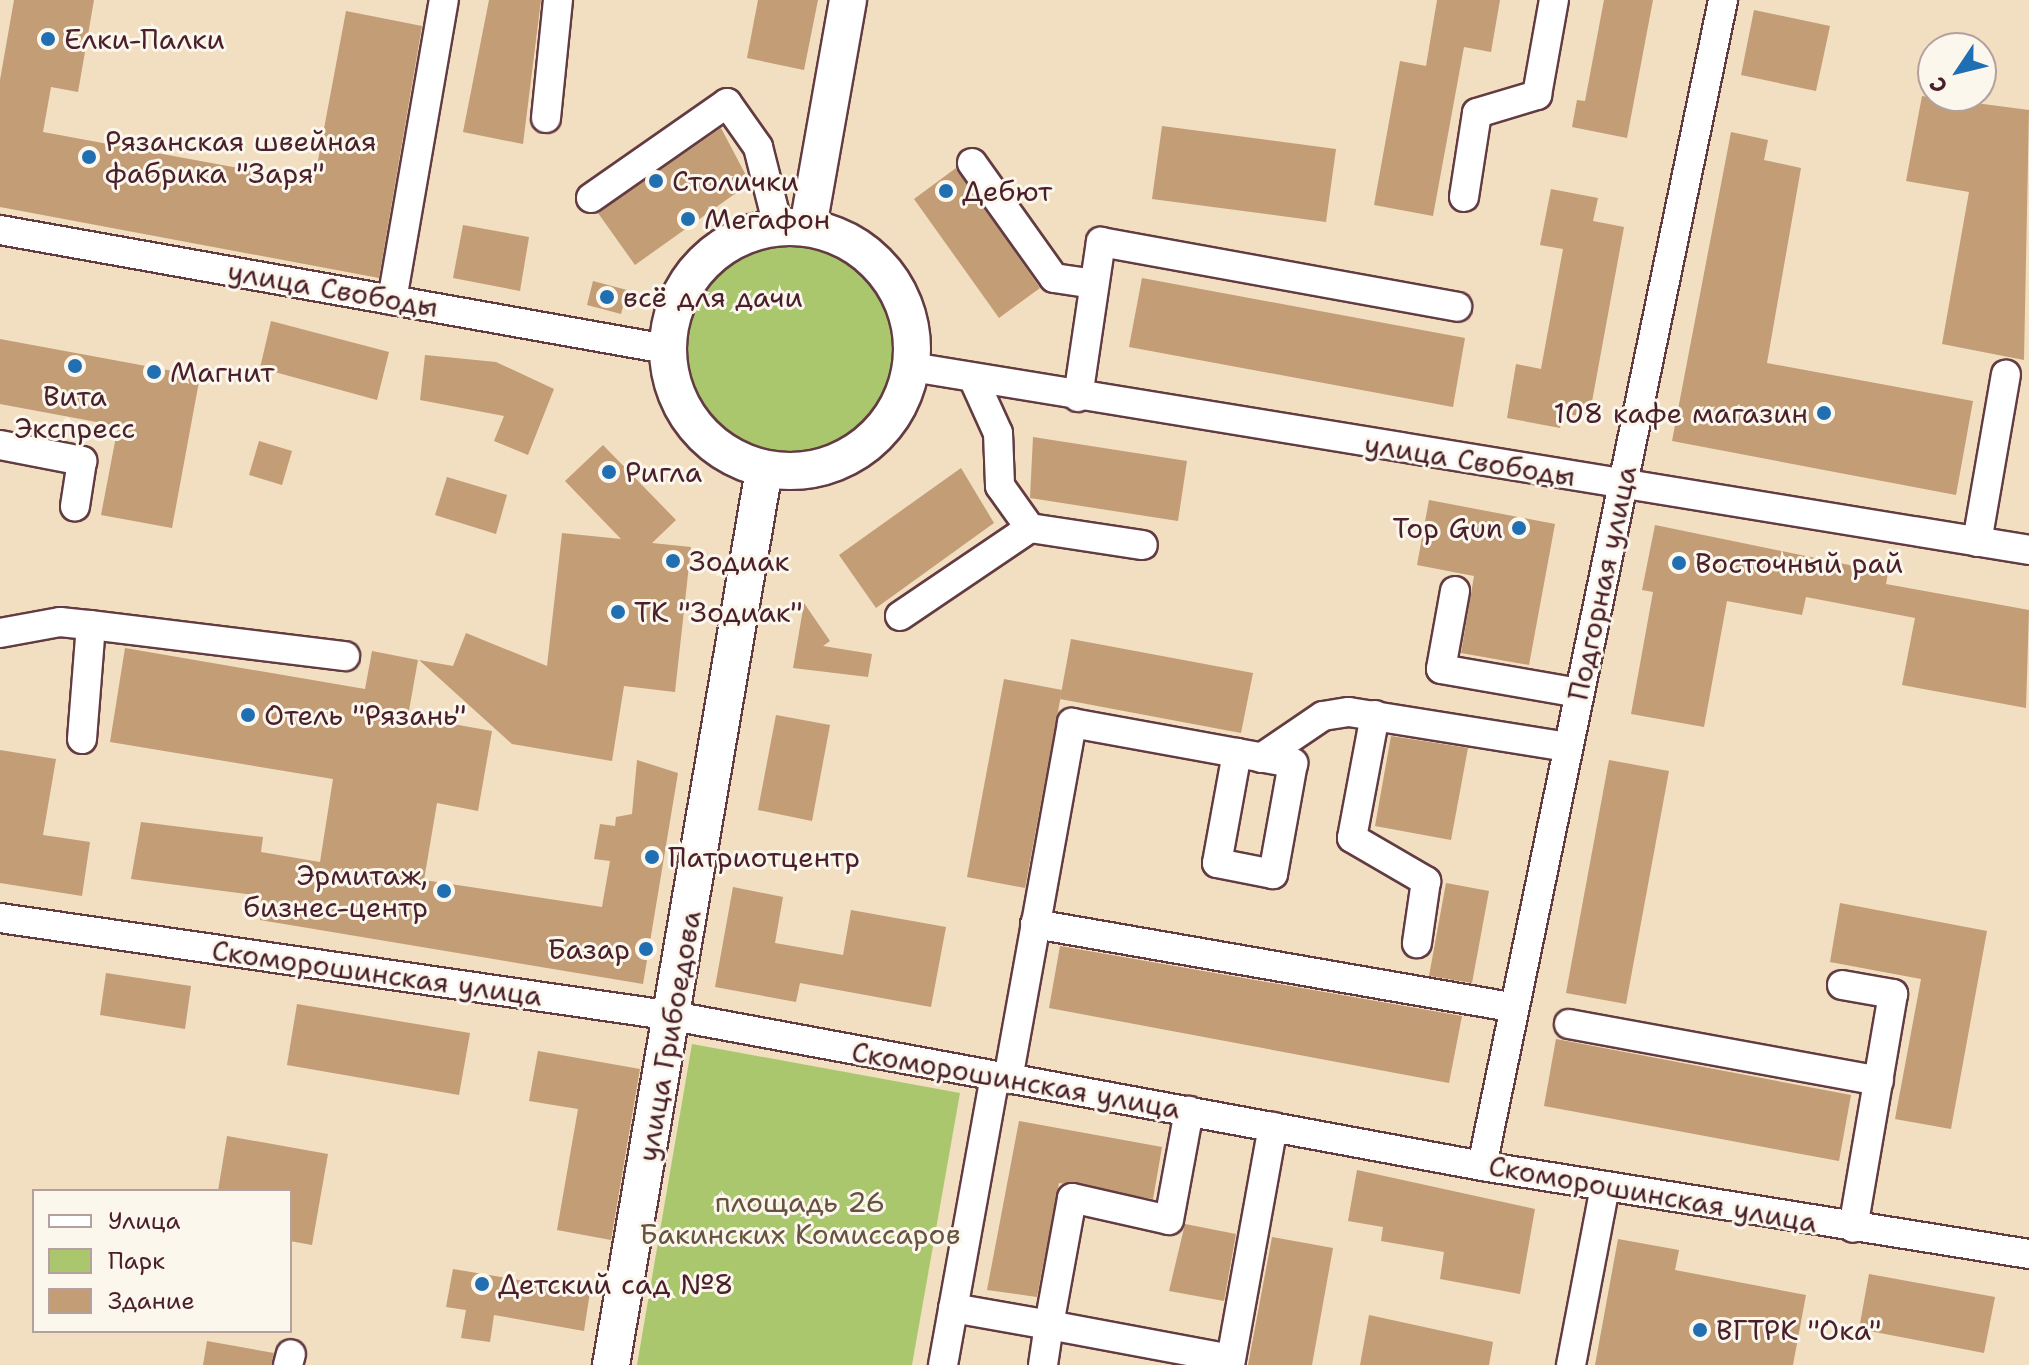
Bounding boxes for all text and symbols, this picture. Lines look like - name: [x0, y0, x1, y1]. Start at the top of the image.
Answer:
- place label: Елки-Палки: [64, 22, 225, 56]
- marker: Елки-Палки: [39, 30, 57, 48]
- north arrow: [1917, 32, 1997, 112]
- text: С: [1923, 71, 1954, 99]
- place label: Рязанская швейная фабрика "Заря": [105, 124, 377, 190]
- marker: Рязанская швейная фабрика "Заря": [80, 148, 98, 166]
- place label: Столички: [672, 164, 799, 198]
- marker: Столички: [647, 172, 665, 190]
- place label: Дебют: [962, 174, 1052, 208]
- marker: Дебют: [937, 182, 955, 200]
- place label: Мегафон: [704, 202, 830, 236]
- marker: Мегафон: [679, 210, 697, 228]
- street label: улица Свободы: [225, 254, 441, 324]
- place label: всё для дачи: [623, 280, 803, 314]
- marker: всё для дачи: [598, 288, 616, 306]
- place label: Магнит: [170, 355, 274, 389]
- marker: Вита Экспресс: [66, 357, 84, 375]
- marker: Магнит: [145, 363, 163, 381]
- place label: Вита Экспресс: [15, 379, 135, 445]
- place label: 108 кафе магазин: [1554, 396, 1808, 430]
- marker: 108 кафе магазин: [1815, 404, 1833, 422]
- street label: улица Свободы: [1362, 427, 1578, 493]
- place label: Ригла: [625, 455, 702, 489]
- marker: Ригла: [600, 463, 618, 481]
- street label: Подгорная улица: [1561, 463, 1643, 703]
- place label: Top Gun: [1392, 511, 1503, 545]
- marker: Top Gun: [1510, 519, 1528, 537]
- place label: Зодиак: [689, 544, 789, 578]
- place label: Восточный рай: [1695, 546, 1903, 580]
- marker: Зодиак: [664, 552, 682, 570]
- marker: Восточный рай: [1670, 554, 1688, 572]
- place label: ТК "Зодиак": [634, 595, 803, 629]
- marker: ТК "Зодиак": [609, 603, 627, 621]
- place label: Отель "Рязань": [264, 698, 466, 732]
- marker: Отель "Рязань": [239, 706, 257, 724]
- place label: Патриотцентр: [668, 840, 860, 874]
- marker: Патриотцентр: [643, 848, 661, 866]
- place label: Эрмитаж, бизнес-центр: [243, 858, 428, 924]
- marker: Эрмитаж, бизнес-центр: [435, 882, 453, 900]
- street label: улица Грибоедова: [630, 908, 708, 1164]
- place label: Базар: [547, 932, 630, 966]
- street label: Скоморошинская улица: [210, 933, 544, 1013]
- marker: Базар: [637, 940, 655, 958]
- street label: Скоморошинская улица: [849, 1035, 1183, 1125]
- street label: Скоморошинская улица: [1486, 1149, 1820, 1239]
- park label: площадь 26 Бакинских Комиссаров: [640, 1185, 960, 1251]
- legend: [32, 1189, 292, 1333]
- text: Улица: [108, 1205, 181, 1237]
- text: Парк: [108, 1245, 165, 1277]
- place label: Детский сад №8: [498, 1267, 734, 1301]
- marker: Детский сад №8: [473, 1275, 491, 1293]
- text: Здание: [108, 1285, 195, 1317]
- place label: ВГТРК "Ока": [1716, 1313, 1881, 1347]
- marker: ВГТРК "Ока": [1691, 1321, 1709, 1339]

